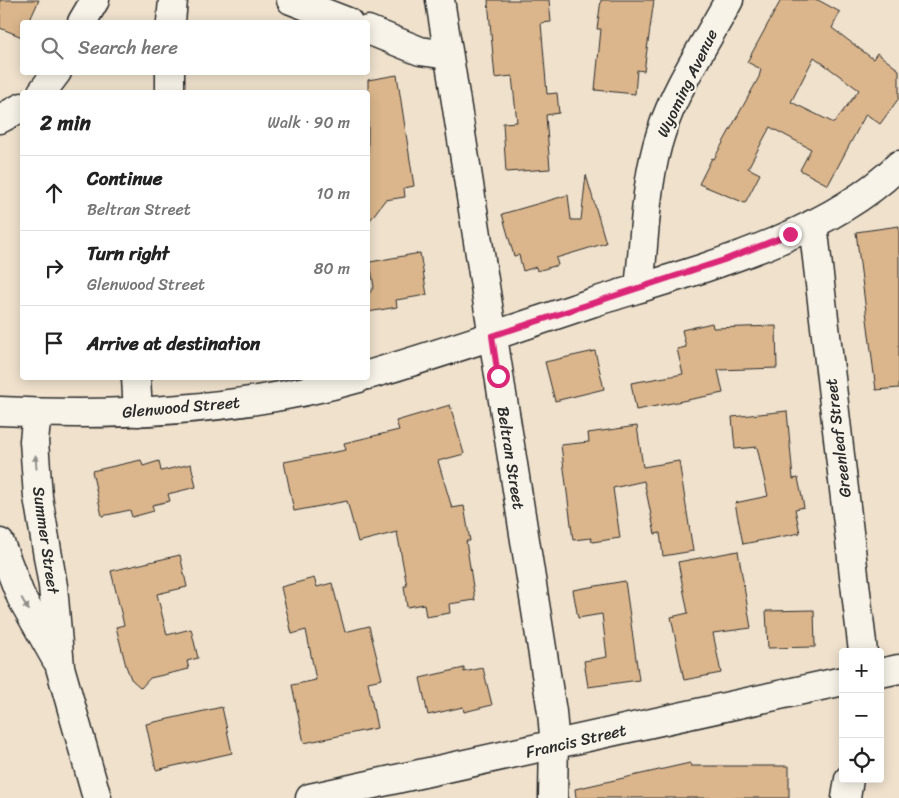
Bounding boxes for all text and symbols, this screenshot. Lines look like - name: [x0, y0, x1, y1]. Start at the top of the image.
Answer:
- search box: [20, 20, 370, 75]
- street label: Wyoming Avenue: [648, 24, 726, 142]
- text: Search here: [78, 31, 178, 64]
- icon: search: [38, 34, 66, 62]
- text: 2 min: [40, 104, 91, 142]
- text: Walk · 90 m: [268, 108, 350, 137]
- text: Continue: [87, 162, 163, 195]
- icon: ahead: [40, 179, 68, 207]
- text: 10 m: [317, 179, 350, 208]
- text: Beltran Street: [87, 195, 191, 224]
- route end: [779, 223, 802, 246]
- text: Turn right: [87, 237, 169, 270]
- icon: right: [40, 254, 68, 282]
- text: 80 m: [314, 254, 350, 283]
- text: Glenwood Street: [87, 270, 205, 299]
- text: Arrive at destination: [87, 327, 260, 360]
- icon: arrive: [40, 329, 68, 357]
- route start: [487, 365, 510, 388]
- street label: Greenleaf Street: [816, 377, 860, 499]
- street label: Glenwood Street: [121, 387, 241, 427]
- street label: Beltran Street: [489, 404, 533, 512]
- one-way arrow: [32, 454, 40, 470]
- street label: Summer Street: [24, 484, 68, 596]
- one-way arrow: [21, 597, 29, 611]
- map controls: [839, 648, 884, 783]
- button: +: [839, 648, 884, 693]
- button: −: [839, 693, 884, 738]
- street label: Francis Street: [523, 715, 629, 767]
- button: locate: [839, 738, 884, 783]

